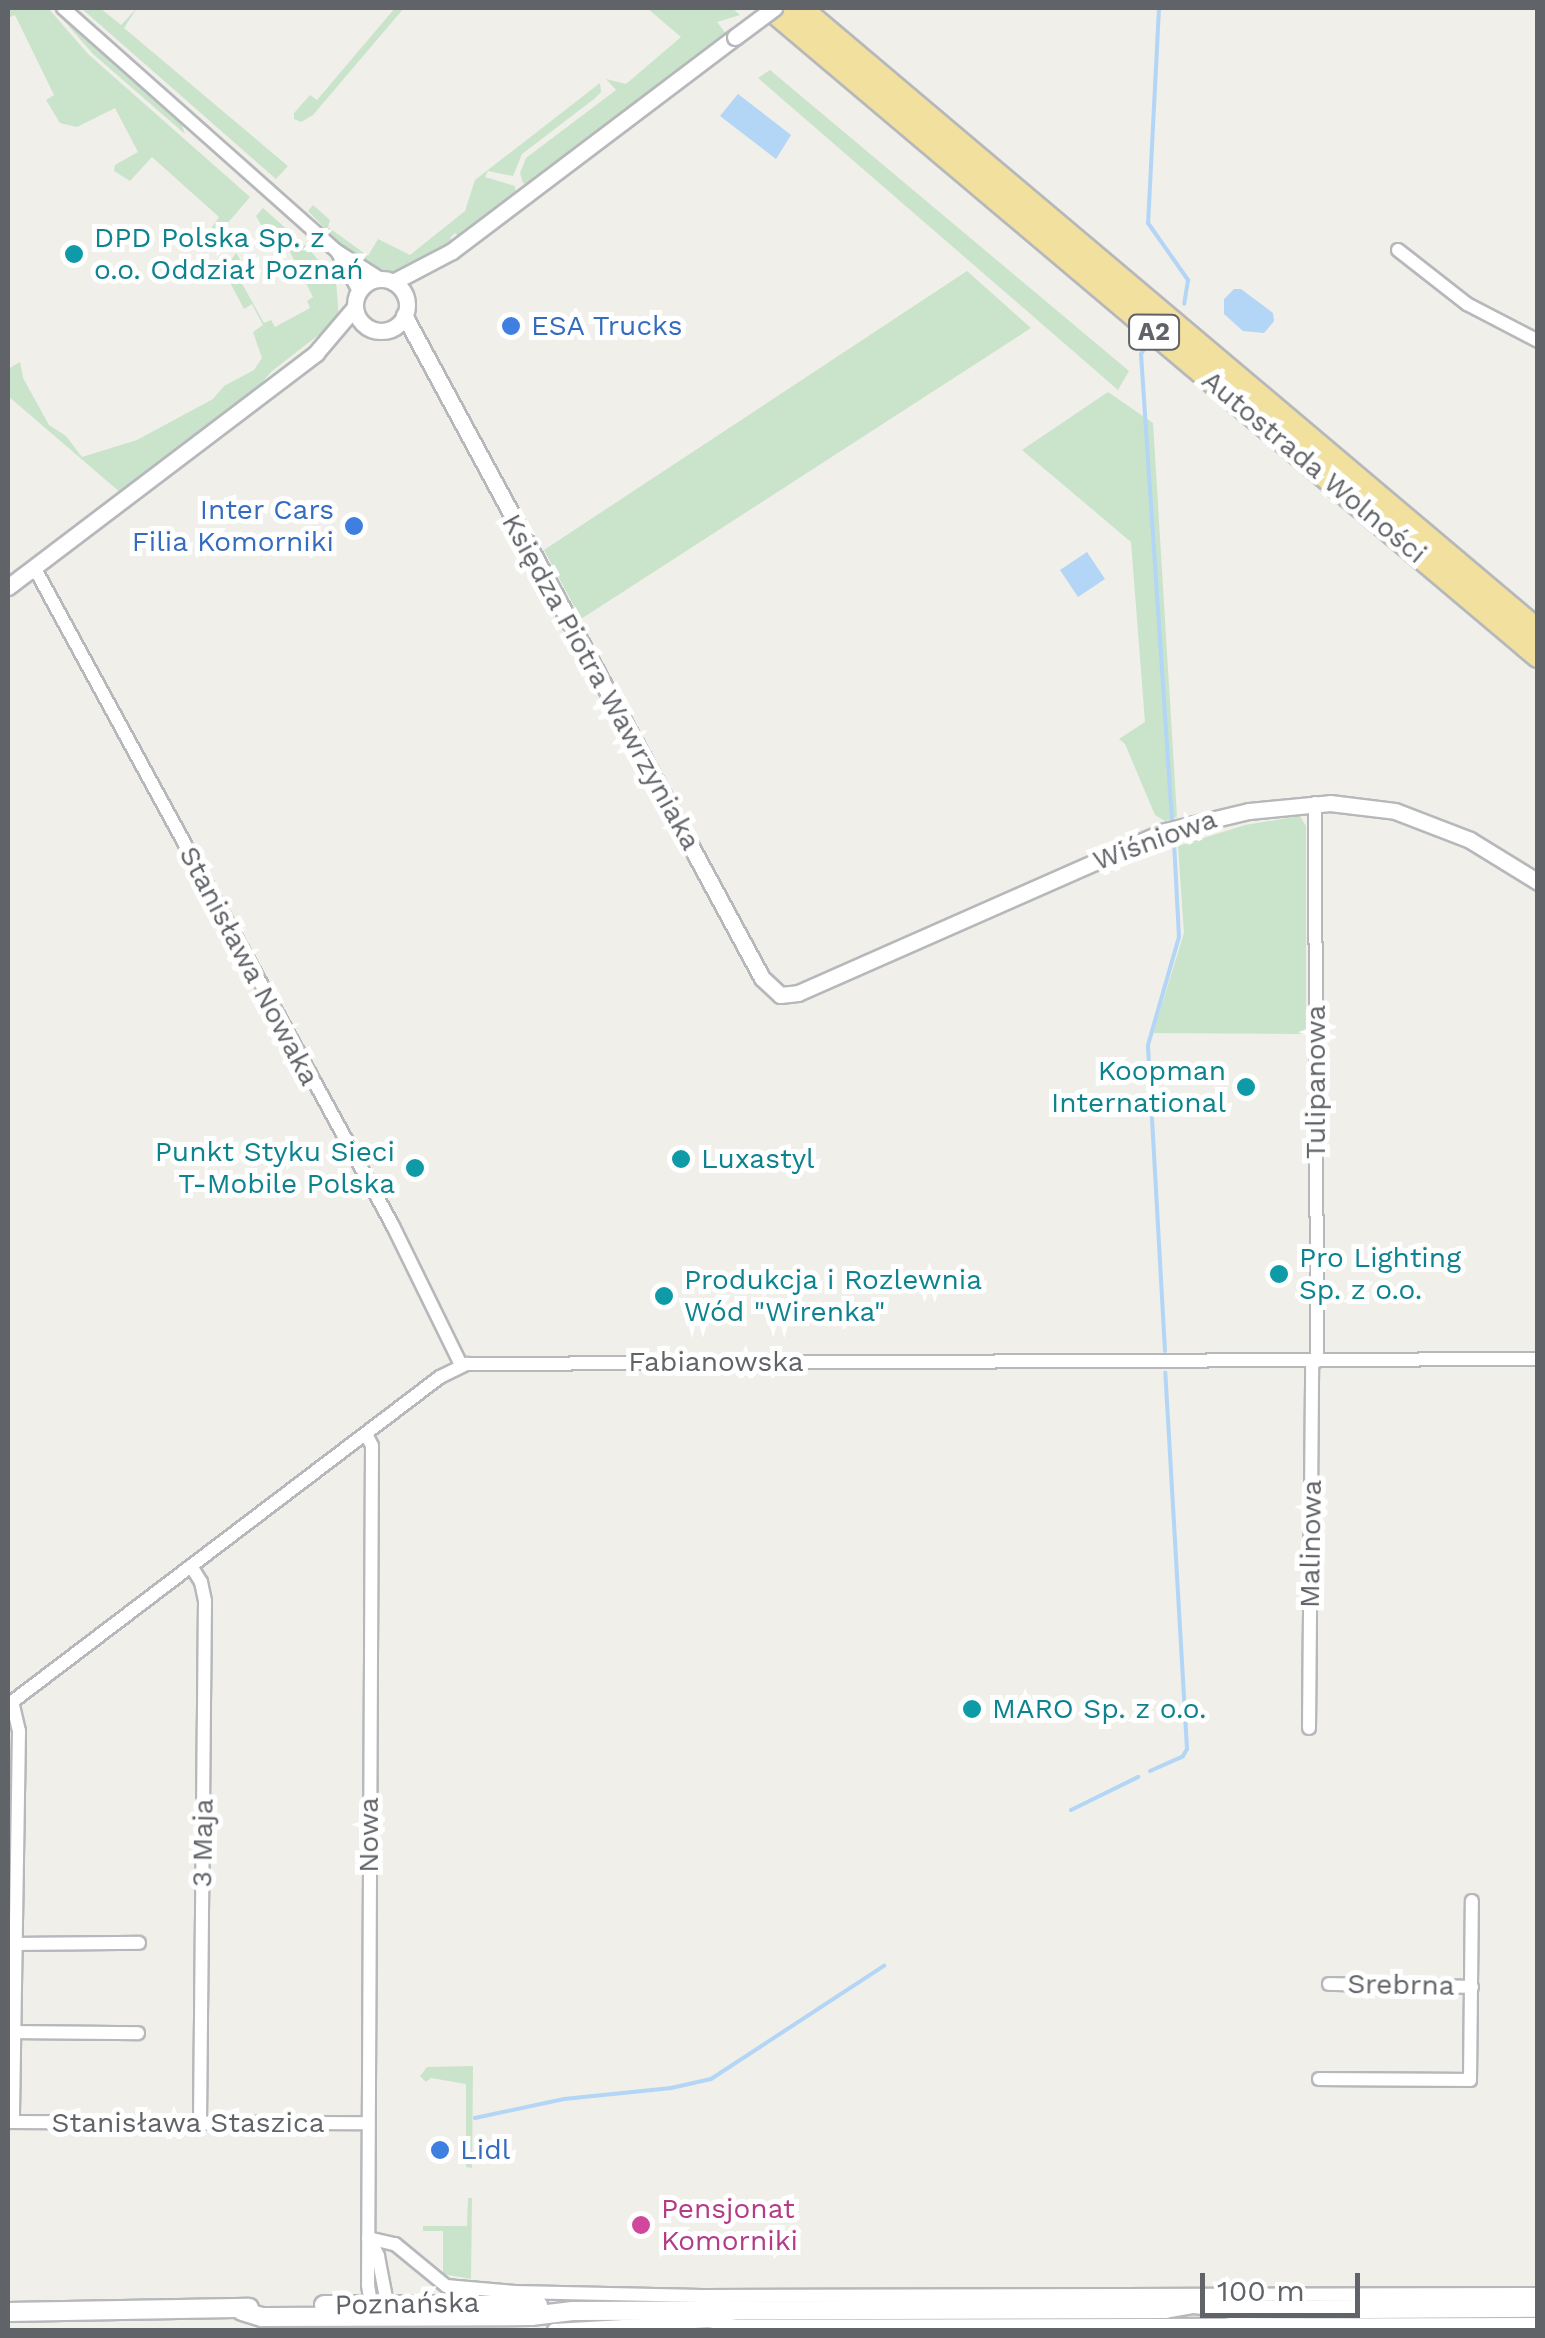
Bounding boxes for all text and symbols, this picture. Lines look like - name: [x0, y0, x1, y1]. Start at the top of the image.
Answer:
- place label: DPD Polska Sp. z o.o. Oddział Poznań: [94, 221, 363, 287]
- marker: DPD Polska Sp. z o.o. Oddział Poznań: [63, 243, 85, 265]
- place label: ESA Trucks: [531, 309, 684, 343]
- road number: A2: [1126, 312, 1182, 352]
- marker: ESA Trucks: [500, 315, 522, 337]
- street label: Autostrada Wolności: [1195, 363, 1433, 571]
- place label: Inter Cars Filia Komorniki: [131, 493, 334, 559]
- street label: Księdza Piotra Wawrzyniaka: [494, 507, 708, 857]
- marker: Inter Cars Filia Komorniki: [343, 515, 365, 537]
- street label: Wiśniowa: [1089, 802, 1221, 878]
- street label: Stanisława Nowaka: [172, 840, 326, 1092]
- street label: Tulipanowa: [1299, 1005, 1333, 1159]
- place label: Koopman International: [1051, 1054, 1226, 1120]
- marker: Koopman International: [1235, 1076, 1257, 1098]
- place label: Punkt Styku Sieci T-Mobile Polska: [155, 1135, 395, 1201]
- place label: Luxastyl: [701, 1142, 815, 1176]
- marker: Luxastyl: [670, 1148, 692, 1170]
- marker: Punkt Styku Sieci T-Mobile Polska: [404, 1157, 426, 1179]
- place label: Pro Lighting Sp. z o.o.: [1299, 1241, 1461, 1307]
- place label: Produkcja i Rozlewnia Wód "Wirenka": [684, 1263, 983, 1329]
- marker: Pro Lighting Sp. z o.o.: [1268, 1263, 1290, 1285]
- marker: Produkcja i Rozlewnia Wód "Wirenka": [653, 1285, 675, 1307]
- street label: Fabianowska: [628, 1345, 804, 1379]
- street label: Malinowa: [1293, 1480, 1329, 1608]
- place label: MARO Sp. z o.o.: [992, 1692, 1206, 1726]
- marker: MARO Sp. z o.o.: [961, 1698, 983, 1720]
- street label: Nowa: [352, 1797, 386, 1873]
- street label: 3 Maja: [185, 1798, 221, 1888]
- street label: Srebrna: [1347, 1967, 1455, 2003]
- street label: Stanisława Staszica: [51, 2106, 325, 2140]
- place label: Lidl: [460, 2133, 510, 2167]
- marker: Lidl: [429, 2139, 451, 2161]
- place label: Pensjonat Komorniki: [661, 2192, 798, 2258]
- marker: Pensjonat Komorniki: [630, 2214, 652, 2236]
- scale bar: [1205, 2253, 1365, 2315]
- text: 100 m: [1217, 2273, 1305, 2308]
- street label: Poznańska: [334, 2286, 480, 2322]

